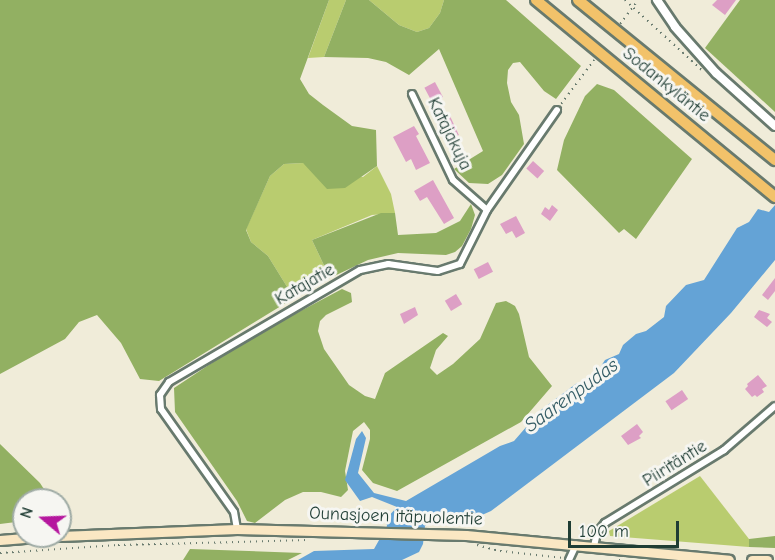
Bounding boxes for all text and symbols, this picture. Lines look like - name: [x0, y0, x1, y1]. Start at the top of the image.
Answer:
- street label: Sodankyläntie: [618, 43, 714, 127]
- street label: Katajakuja: [422, 94, 476, 174]
- street label: Katajatie: [271, 259, 339, 311]
- water label: Saarenpudas: [519, 353, 623, 437]
- street label: Piiritäntie: [639, 436, 711, 492]
- north arrow: [12, 488, 72, 548]
- street label: Ounasjoen itäpuolentie: [309, 503, 483, 531]
- text: N: [17, 505, 37, 521]
- scale bar: [571, 509, 682, 547]
- text: 100 m: [579, 521, 629, 542]

